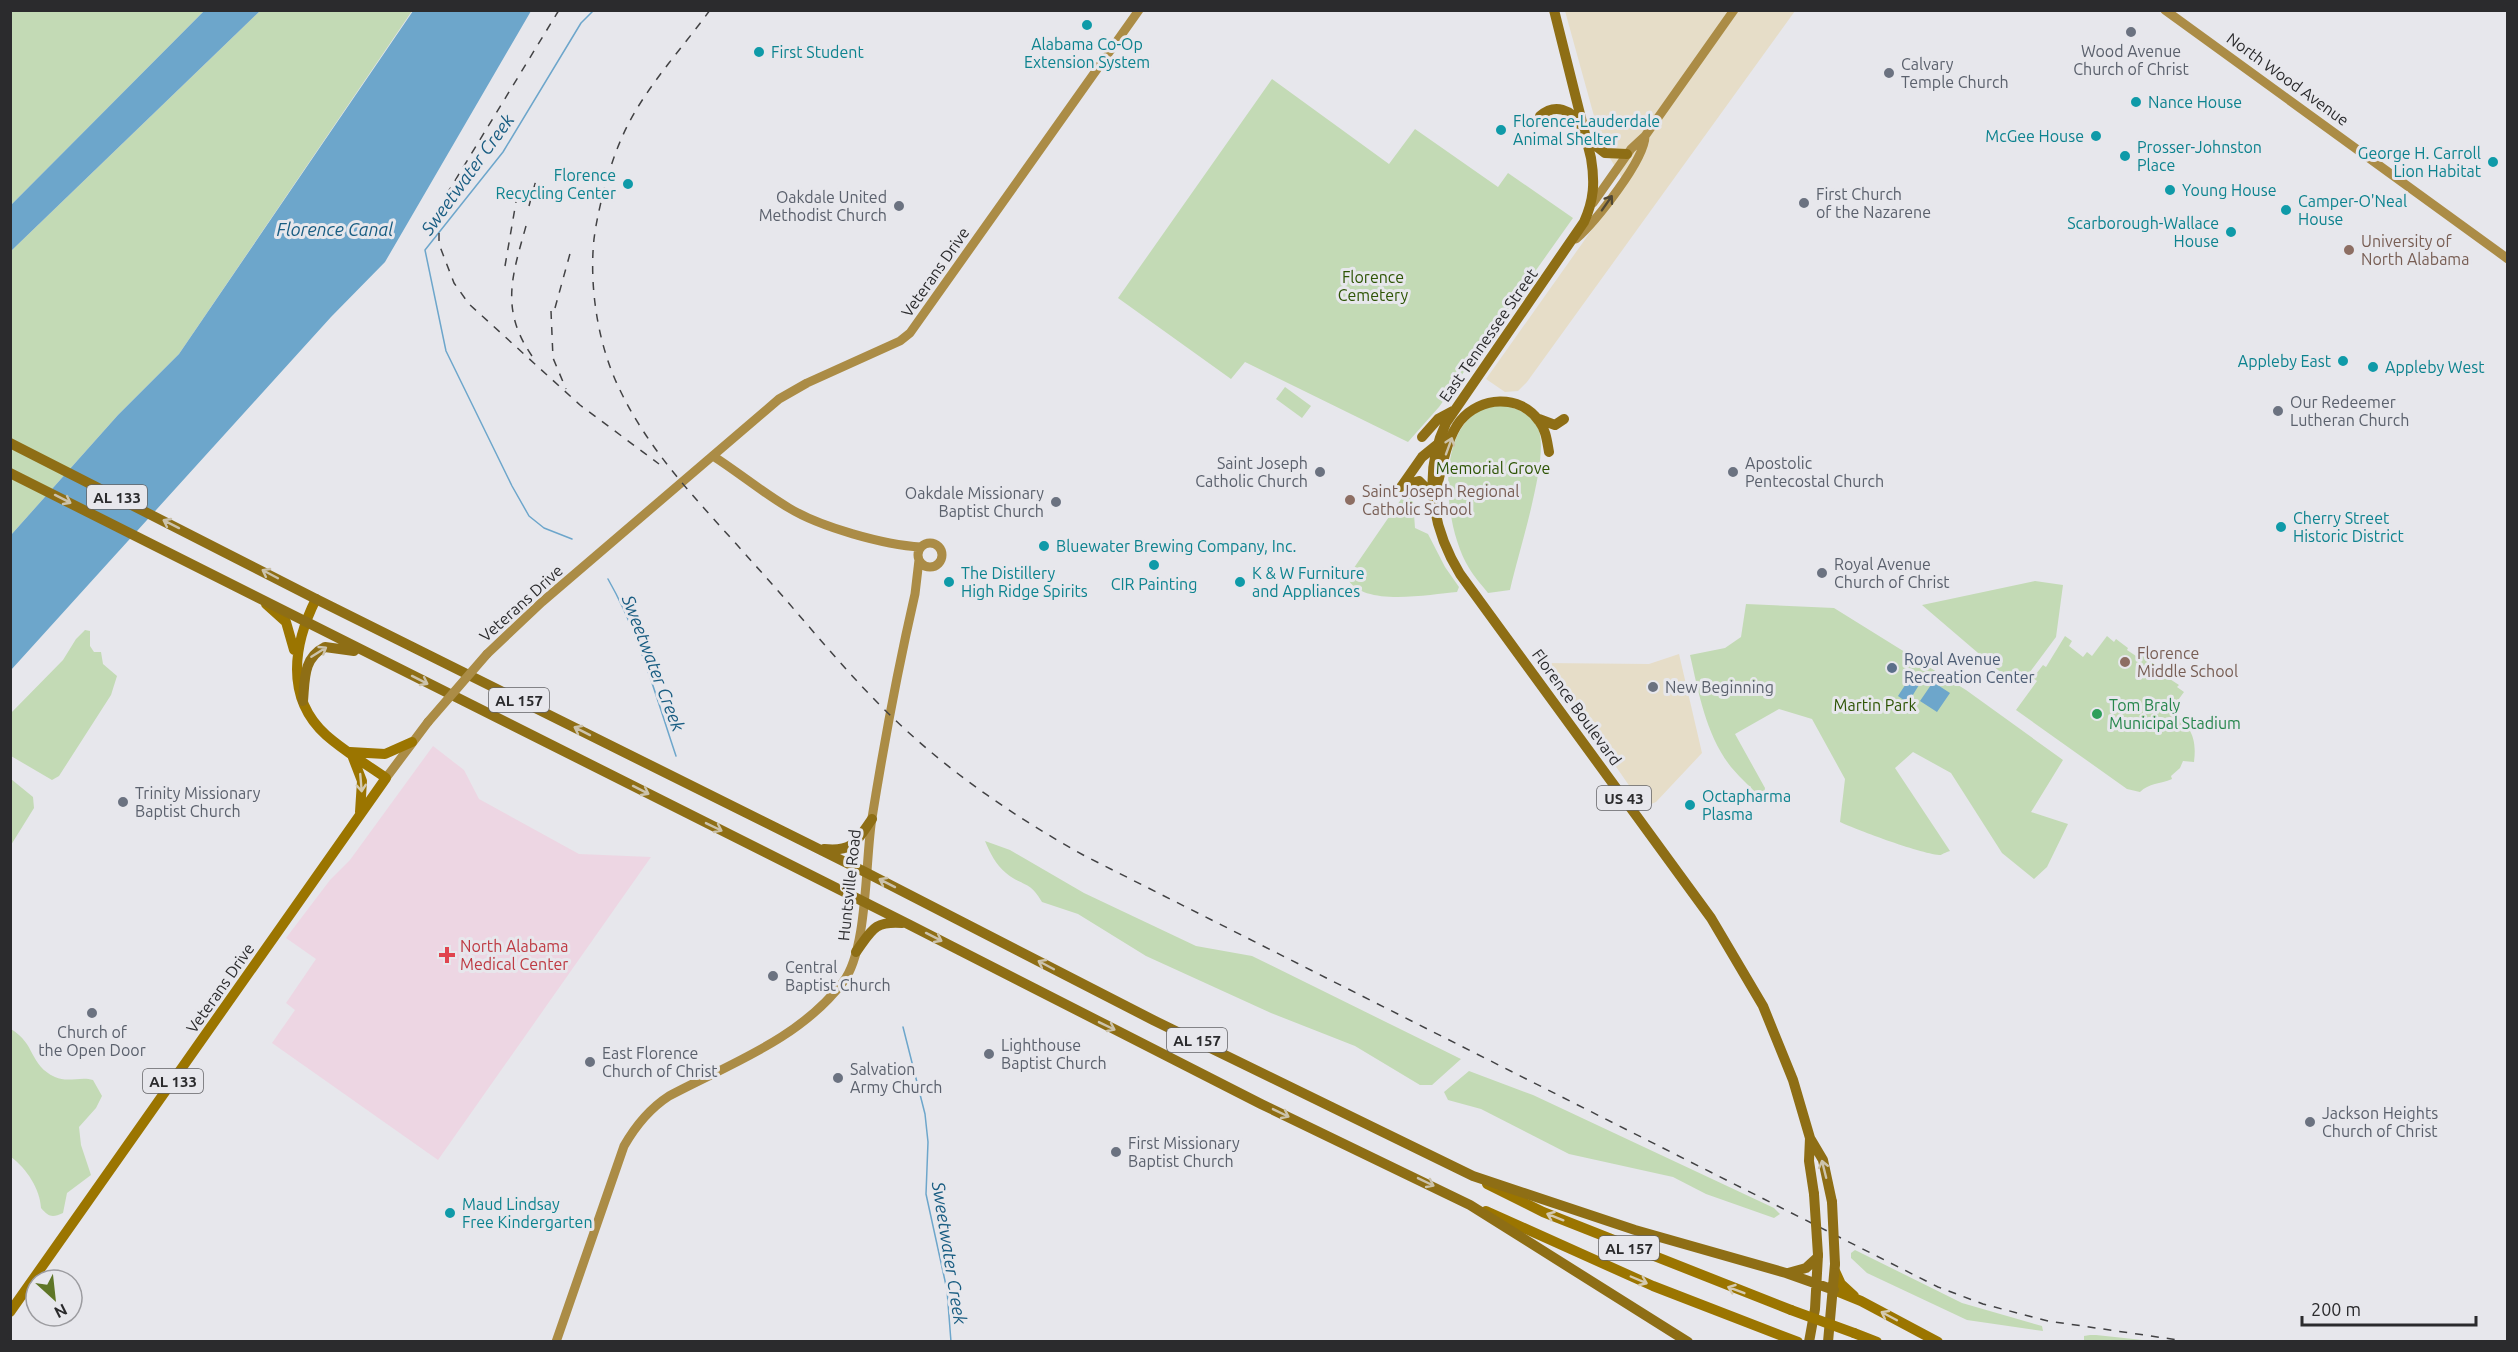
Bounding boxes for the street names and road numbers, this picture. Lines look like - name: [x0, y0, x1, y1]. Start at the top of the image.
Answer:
- street label: North Wood Avenue: [2224, 29, 2352, 129]
- street label: Veterans Drive: [897, 224, 973, 320]
- street label: East Tennessee Street: [1435, 265, 1541, 405]
- road number: AL 133: [87, 485, 147, 509]
- street label: Veterans Drive: [476, 561, 566, 645]
- street label: Florence Boulevard: [1529, 645, 1625, 769]
- road number: AL 157: [489, 688, 549, 712]
- road number: US 43: [1597, 786, 1651, 810]
- street label: Huntsville Road: [834, 828, 864, 942]
- street label: Veterans Drive: [182, 940, 258, 1036]
- road number: AL 157: [1167, 1028, 1227, 1052]
- road number: AL 133: [143, 1069, 203, 1093]
- road number: AL 157: [1599, 1236, 1659, 1260]

